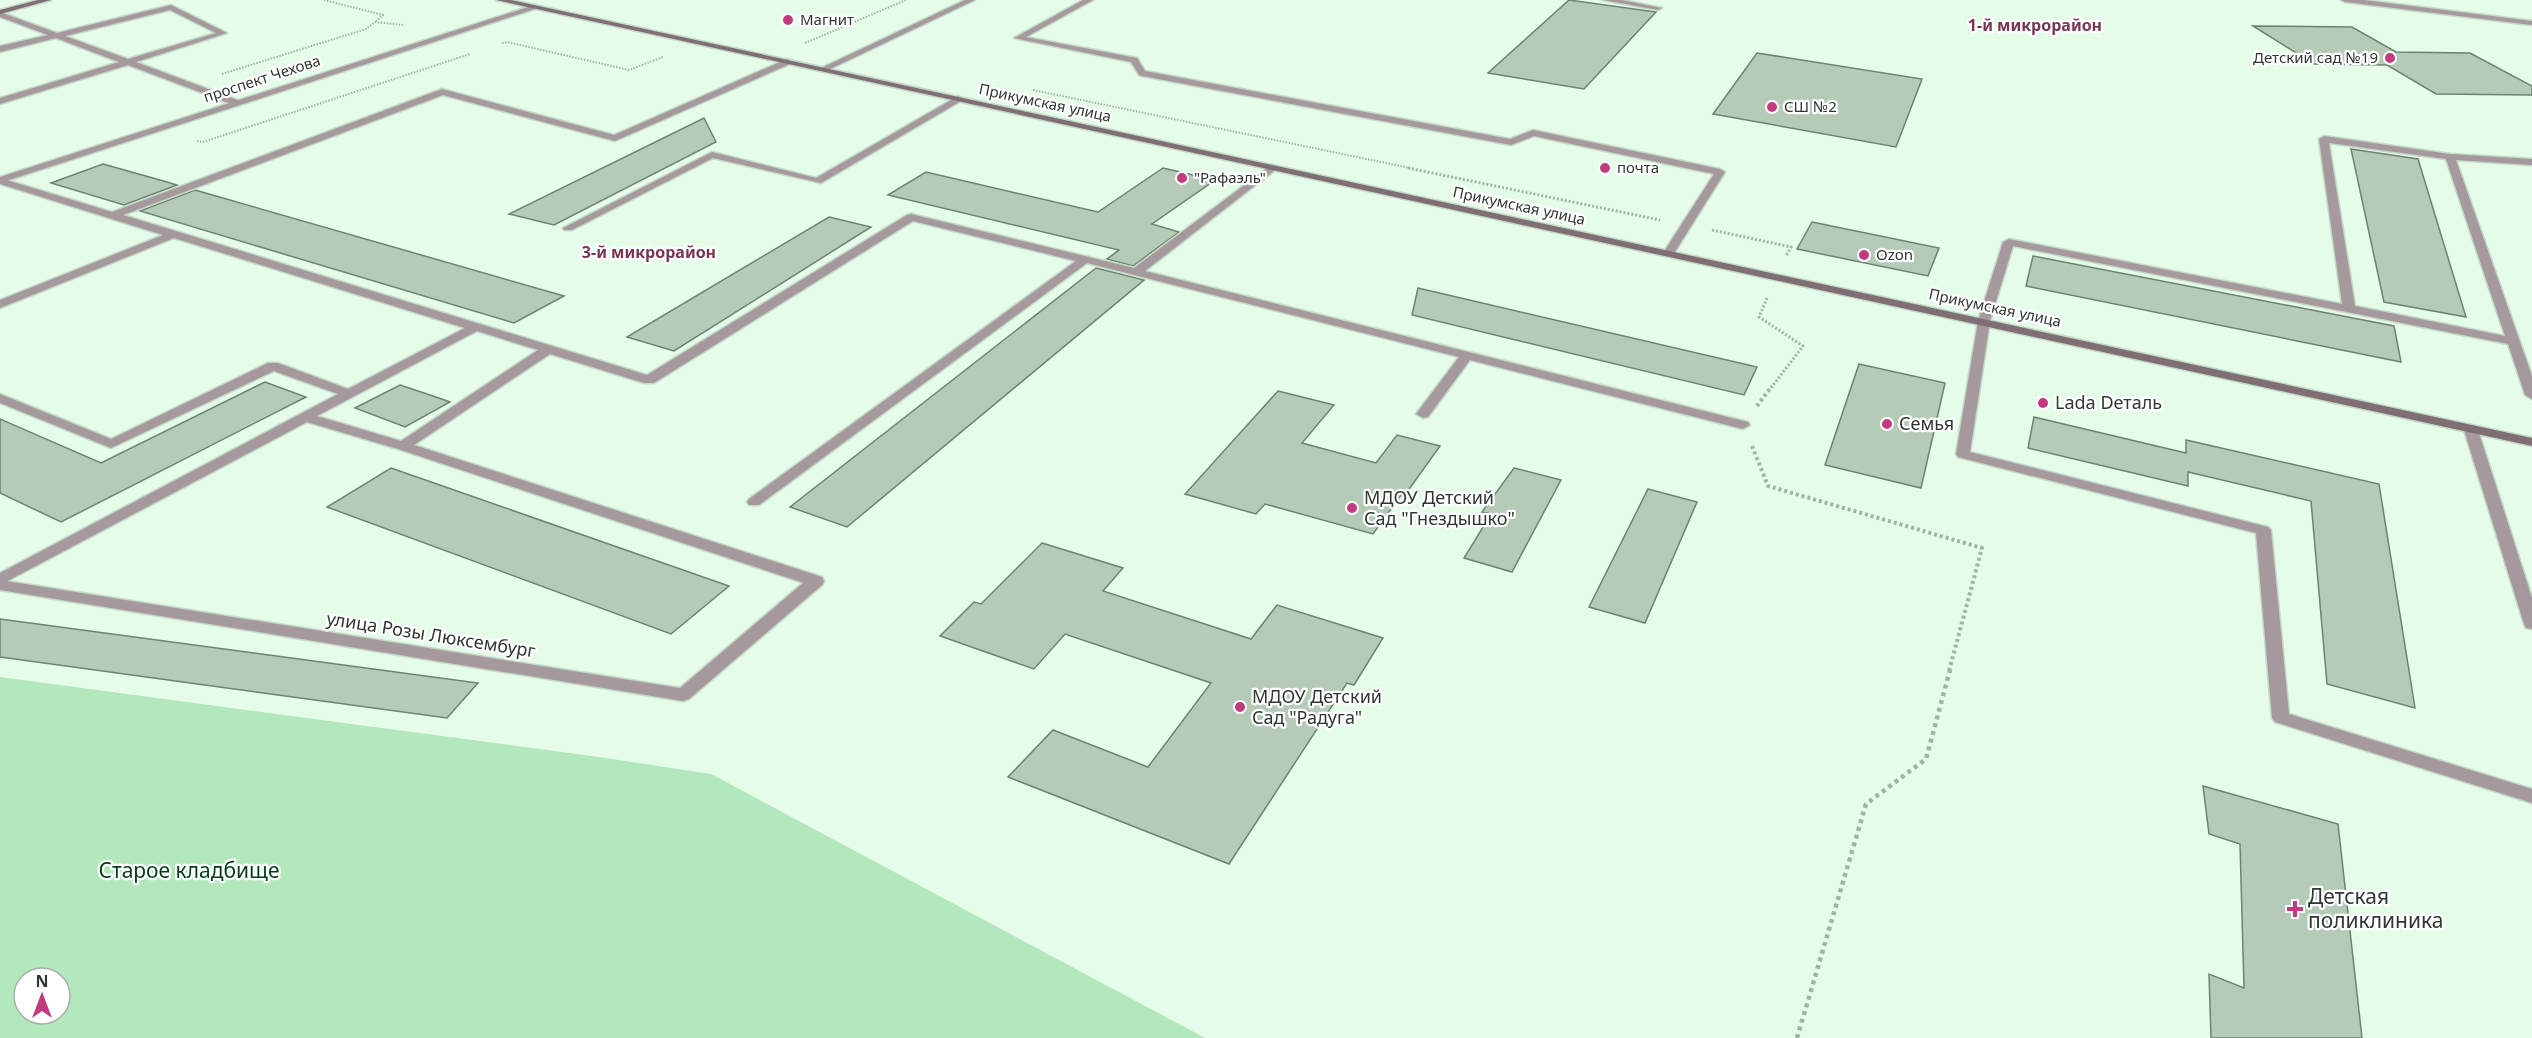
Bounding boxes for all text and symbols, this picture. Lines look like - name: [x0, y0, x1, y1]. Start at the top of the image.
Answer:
- place label: Магнит: [800, 9, 854, 29]
- marker: Магнит: [781, 13, 795, 27]
- district label: 1-й микрорайон: [1968, 14, 2102, 36]
- place label: Детский сад №19: [2253, 47, 2378, 67]
- street label: проспект Чехова: [201, 50, 323, 106]
- marker: Детский сад №19: [2383, 51, 2397, 65]
- street label: Прикумская улица: [977, 78, 1113, 126]
- place label: СШ №2: [1784, 96, 1837, 116]
- marker: СШ №2: [1765, 100, 1779, 114]
- place label: почта: [1617, 157, 1659, 177]
- marker: почта: [1598, 161, 1612, 175]
- place label: "Рафаэль": [1194, 167, 1266, 187]
- marker: "Рафаэль": [1175, 171, 1189, 185]
- street label: Прикумская улица: [1451, 181, 1587, 229]
- district label: 3-й микрорайон: [582, 241, 716, 263]
- place label: Ozon: [1876, 244, 1913, 264]
- marker: Ozon: [1857, 248, 1871, 262]
- street label: Прикумская улица: [1927, 283, 2063, 331]
- place label: Lada Dеталь: [2055, 390, 2162, 414]
- marker: Lada Dеталь: [2036, 396, 2050, 410]
- place label: Семья: [1899, 411, 1954, 435]
- marker: Семья: [1880, 417, 1894, 431]
- place label: МДОУ Детский Сад "Гнездышко": [1364, 485, 1515, 530]
- marker: МДОУ Детский Сад "Гнездышко": [1345, 501, 1359, 515]
- street label: улица Розы Люксембург: [325, 606, 537, 662]
- place label: МДОУ Детский Сад "Радуга": [1252, 684, 1382, 729]
- marker: МДОУ Детский Сад "Радуга": [1233, 700, 1247, 714]
- park label: Старое кладбище: [98, 856, 280, 884]
- place label: Детская поликлиника: [2308, 882, 2443, 934]
- marker: Детская поликлиника: [2286, 900, 2304, 918]
- north arrow: [12, 966, 72, 1026]
- text: N: [35, 970, 49, 992]

